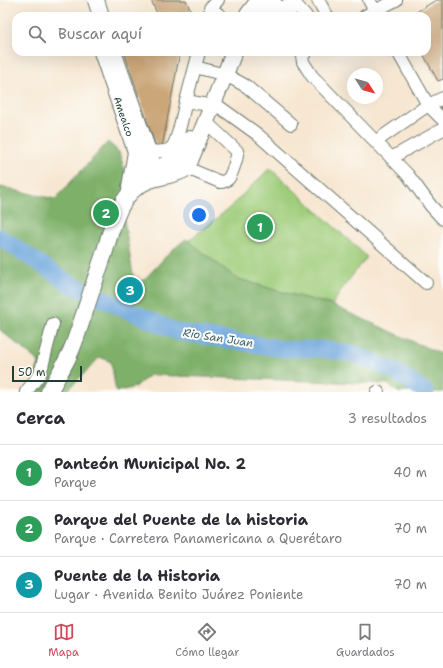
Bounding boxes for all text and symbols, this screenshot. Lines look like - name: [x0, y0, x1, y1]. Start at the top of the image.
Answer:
- search box: [12, 12, 431, 56]
- icon: search: [26, 23, 48, 45]
- text: Buscar aquí: [58, 24, 142, 44]
- north arrow: [347, 68, 383, 104]
- street label: Amealco: [111, 95, 137, 138]
- pin: 2: [93, 198, 119, 228]
- your location: [189, 205, 209, 225]
- pin: 1: [247, 212, 273, 242]
- pin: 3: [117, 275, 143, 305]
- water label: Rio San Juan: [182, 325, 254, 351]
- scale bar: [12, 364, 82, 383]
- text: 50 m: [18, 365, 46, 380]
- text: Cerca: [16, 407, 65, 429]
- text: 3 resultados: [348, 410, 427, 427]
- text: Panteón Municipal No. 2: [54, 454, 246, 474]
- text: 1: [26, 464, 32, 481]
- text: 40 m: [393, 464, 427, 481]
- text: Parque: [54, 474, 97, 491]
- text: Parque del Puente de la historia: [54, 510, 308, 530]
- text: 2: [24, 520, 34, 537]
- text: 70 m: [393, 520, 427, 537]
- text: Parque · Carretera Panamericana a Querétaro: [54, 530, 342, 547]
- text: Puente de la Historia: [54, 566, 220, 586]
- text: 3: [24, 576, 34, 593]
- text: 70 m: [393, 576, 427, 593]
- text: Lugar · Avenida Benito Juárez Poniente: [54, 586, 303, 603]
- tab: Mapa: [48, 621, 79, 660]
- tab: Cómo llegar: [175, 621, 239, 660]
- tab: Guardados: [336, 621, 395, 660]

